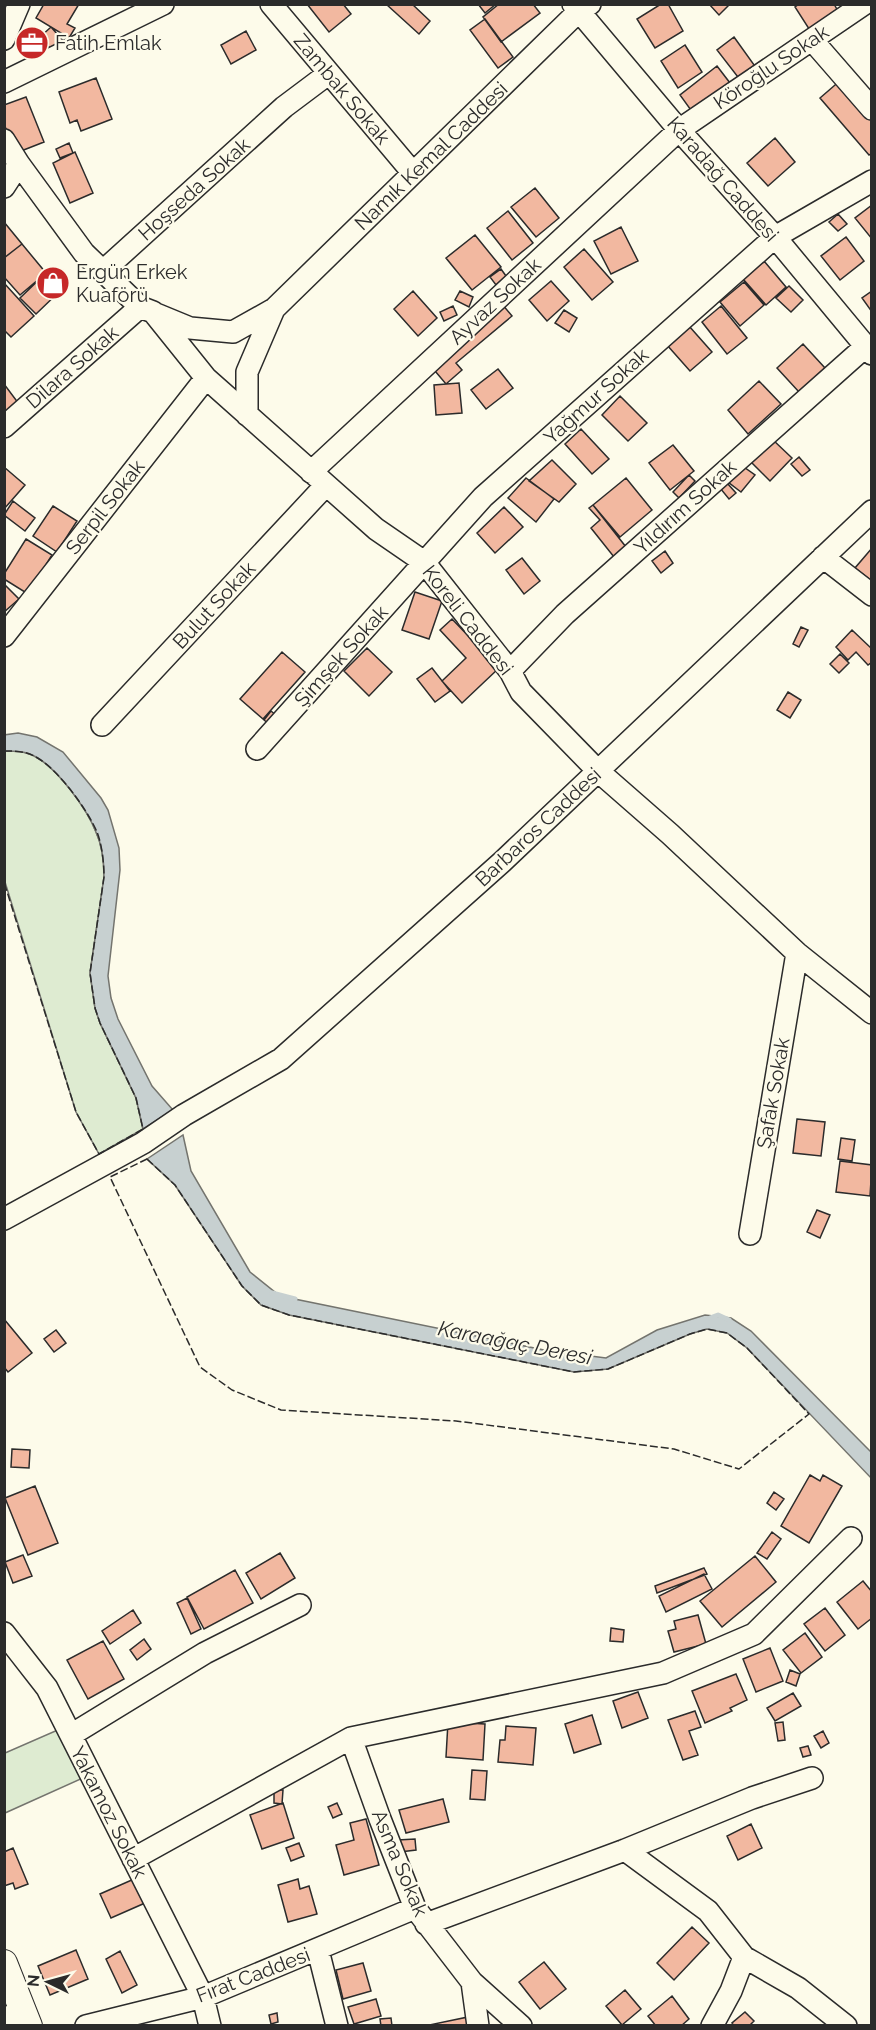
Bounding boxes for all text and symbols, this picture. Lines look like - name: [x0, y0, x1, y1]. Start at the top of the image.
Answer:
- street label: Köroğlu Sokak: [709, 19, 833, 114]
- office icon: Fatih Emlak: [14, 25, 50, 61]
- street label: Zambak Sokak: [289, 29, 395, 149]
- place label: Fatih Emlak: [55, 31, 162, 55]
- street label: Namık Kemal Caddesi: [350, 77, 512, 235]
- street label: Karadağ Caddesi: [662, 112, 784, 246]
- street label: Hoşseda Sokak: [133, 132, 255, 245]
- street label: Ayvaz Sokak: [444, 252, 546, 349]
- place label: Ergün Erkek Kuaförü: [76, 260, 188, 307]
- shop icon: Ergün Erkek Kuaförü: [35, 265, 71, 301]
- street label: Dilara Sokak: [21, 320, 123, 413]
- street label: Yağmur Sokak: [539, 342, 654, 449]
- street label: Serpil Sokak: [61, 455, 150, 559]
- street label: Yıldırım Sokak: [629, 455, 741, 559]
- street label: Bulut Sokak: [168, 556, 261, 654]
- street label: Koreli Caddesi: [418, 560, 518, 680]
- street label: Şimşek Sokak: [289, 600, 393, 712]
- street label: Barbaros Caddesi: [470, 763, 606, 891]
- street label: Şafak Sokak: [751, 1035, 795, 1150]
- water label: Karaağaç Deresi: [436, 1315, 595, 1370]
- street label: Yakamoz Sokak: [65, 1742, 153, 1882]
- street label: Asma Sokak: [367, 1806, 433, 1920]
- street label: Fırat Caddesi: [193, 1942, 313, 2008]
- north arrow: [18, 1952, 78, 2012]
- text: N: [24, 1974, 44, 1988]

